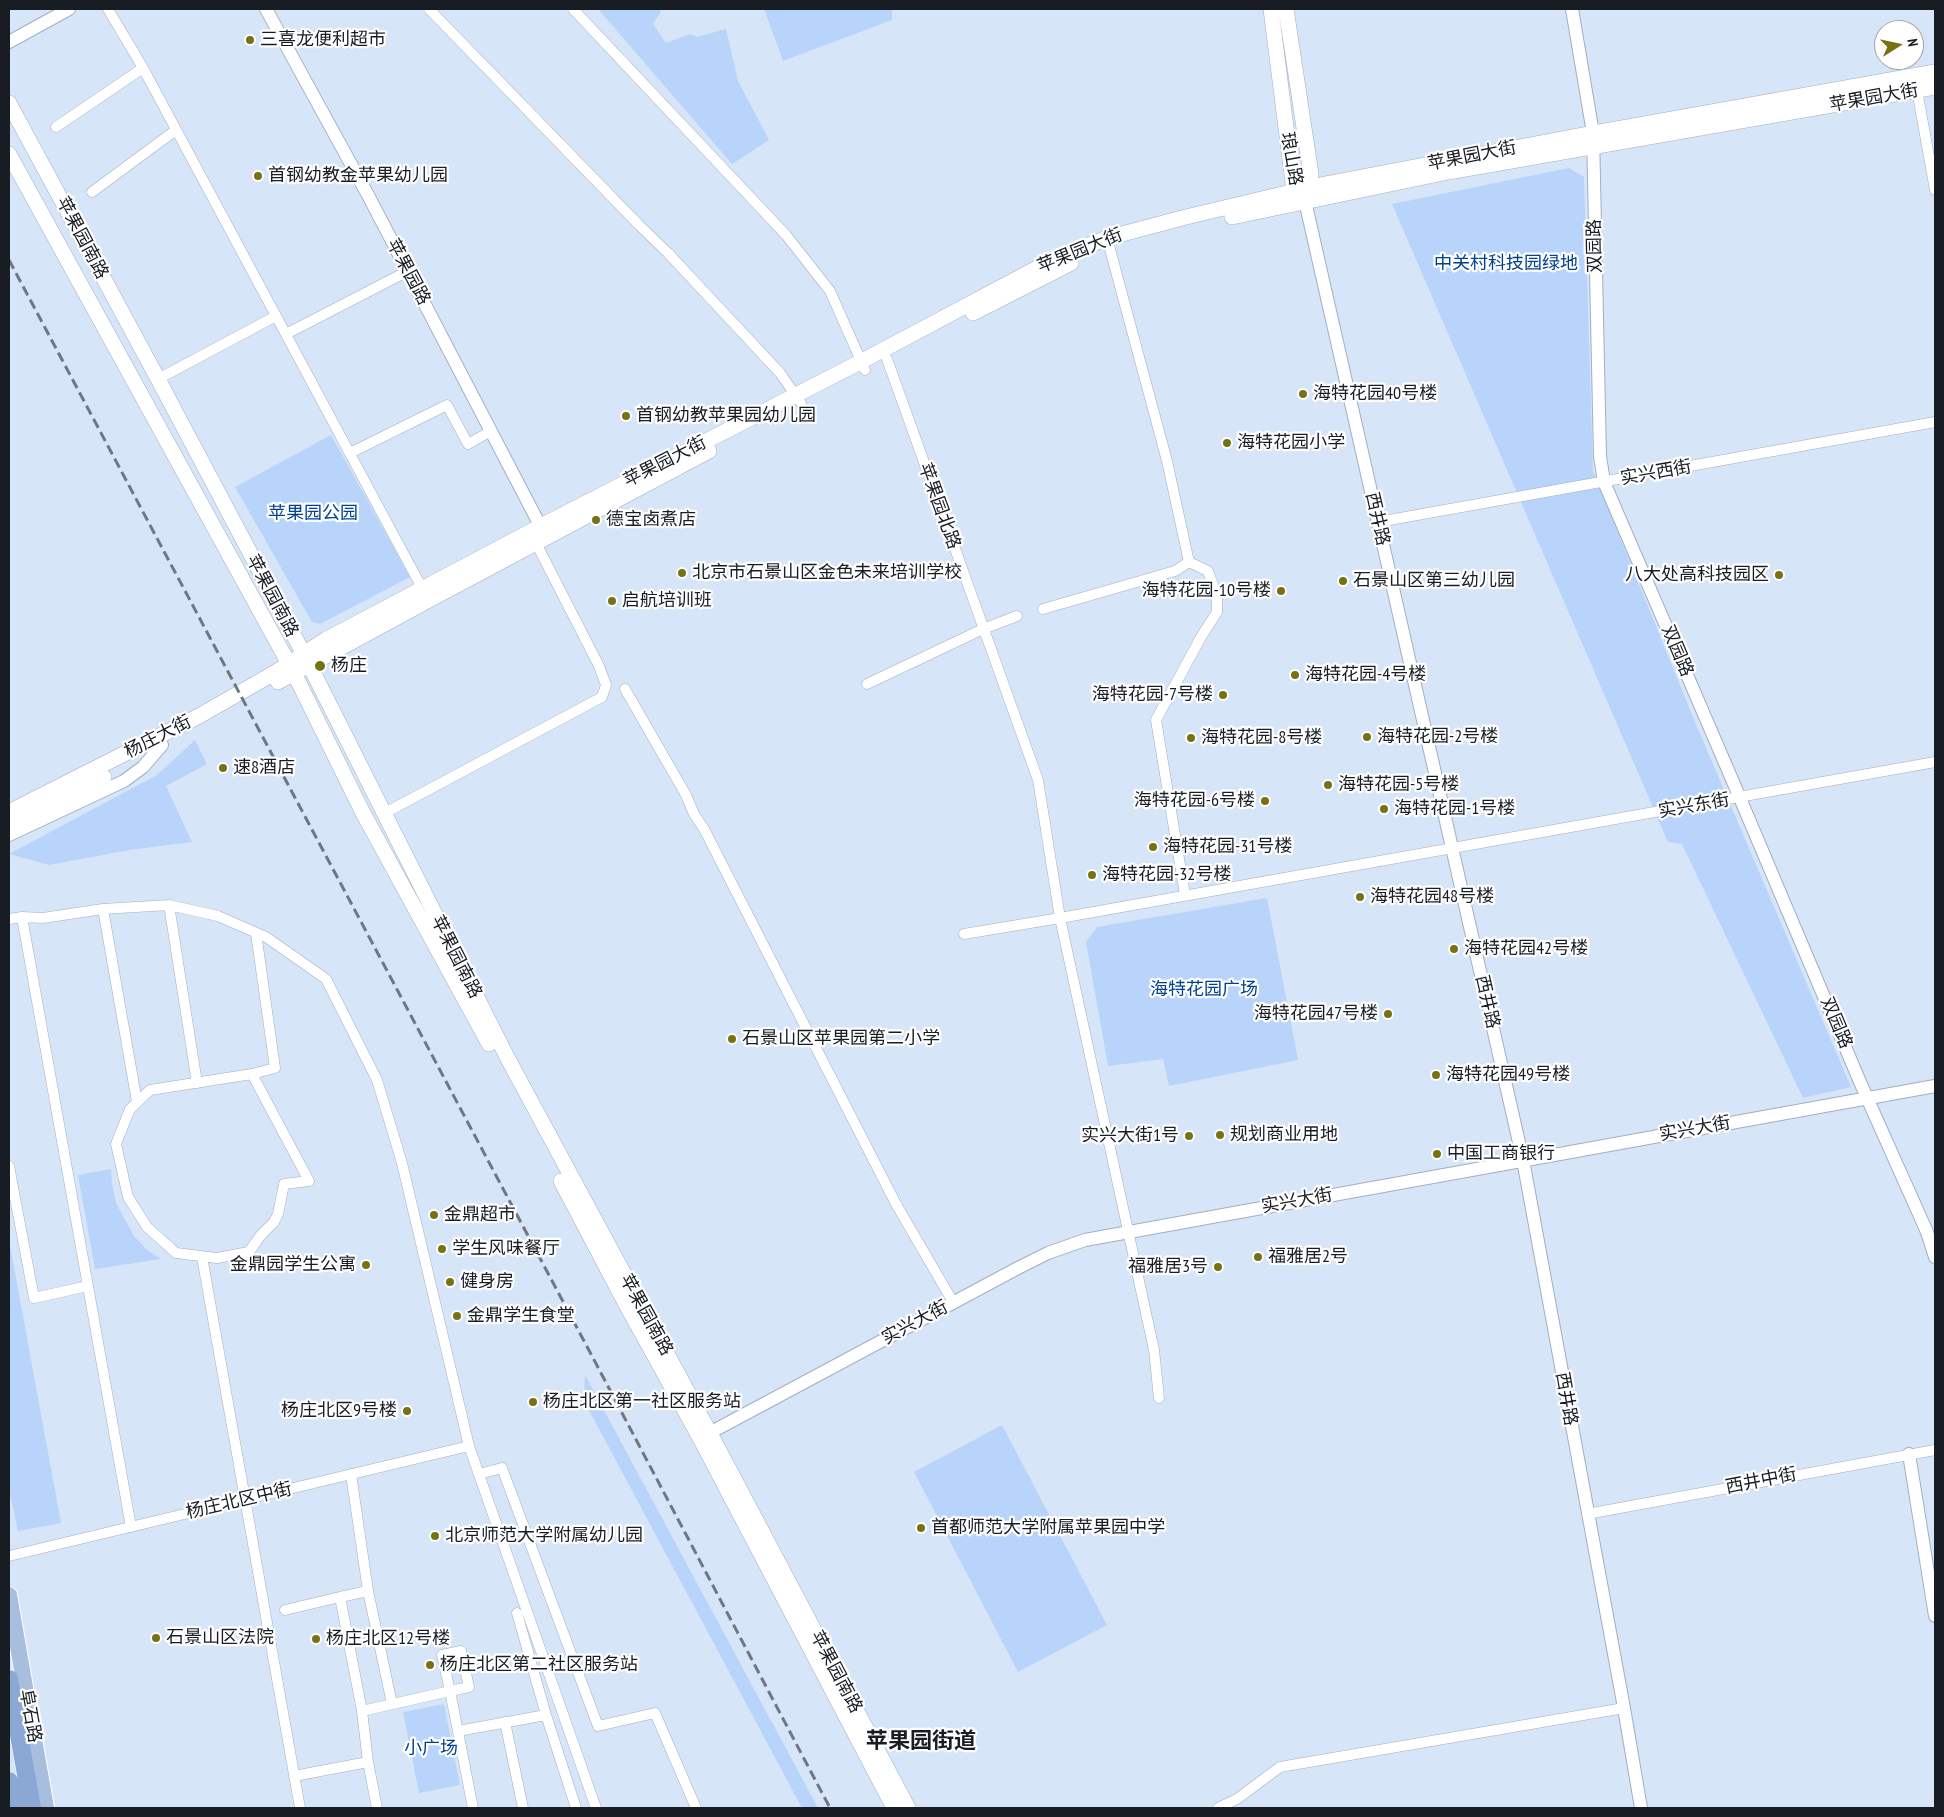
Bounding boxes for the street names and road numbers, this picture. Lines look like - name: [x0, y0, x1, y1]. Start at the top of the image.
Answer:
- street label: 苹果园大街: [1828, 80, 1920, 116]
- street label: 琅山路: [1276, 131, 1306, 187]
- street label: 苹果园大街: [1426, 137, 1518, 175]
- street label: 苹果园南路: [51, 193, 113, 283]
- street label: 双园路: [1584, 219, 1606, 273]
- street label: 苹果园大街: [1034, 224, 1126, 278]
- street label: 苹果园路: [382, 235, 434, 309]
- street label: 苹果园大街: [620, 432, 710, 492]
- street label: 实兴西街: [1619, 456, 1693, 490]
- street label: 苹果园北路: [913, 460, 965, 552]
- street label: 西井路: [1360, 490, 1394, 548]
- street label: 苹果园南路: [241, 551, 303, 641]
- street label: 双园路: [1657, 622, 1697, 680]
- street label: 杨庄大街: [121, 711, 195, 763]
- street label: 实兴东街: [1657, 789, 1731, 823]
- street label: 苹果园南路: [426, 912, 486, 1002]
- street label: 西井路: [1470, 973, 1504, 1031]
- street label: 双园路: [1816, 994, 1856, 1052]
- street label: 实兴大街: [1658, 1112, 1732, 1146]
- street label: 实兴大街: [1260, 1184, 1334, 1218]
- street label: 苹果园南路: [615, 1270, 677, 1360]
- street label: 实兴大街: [878, 1297, 952, 1349]
- street label: 西井路: [1551, 1371, 1581, 1427]
- street label: 西井中街: [1724, 1464, 1798, 1498]
- street label: 杨庄北区中街: [184, 1478, 294, 1524]
- street label: 苹果园南路: [805, 1627, 867, 1717]
- street label: 阜石路: [15, 1688, 45, 1744]

